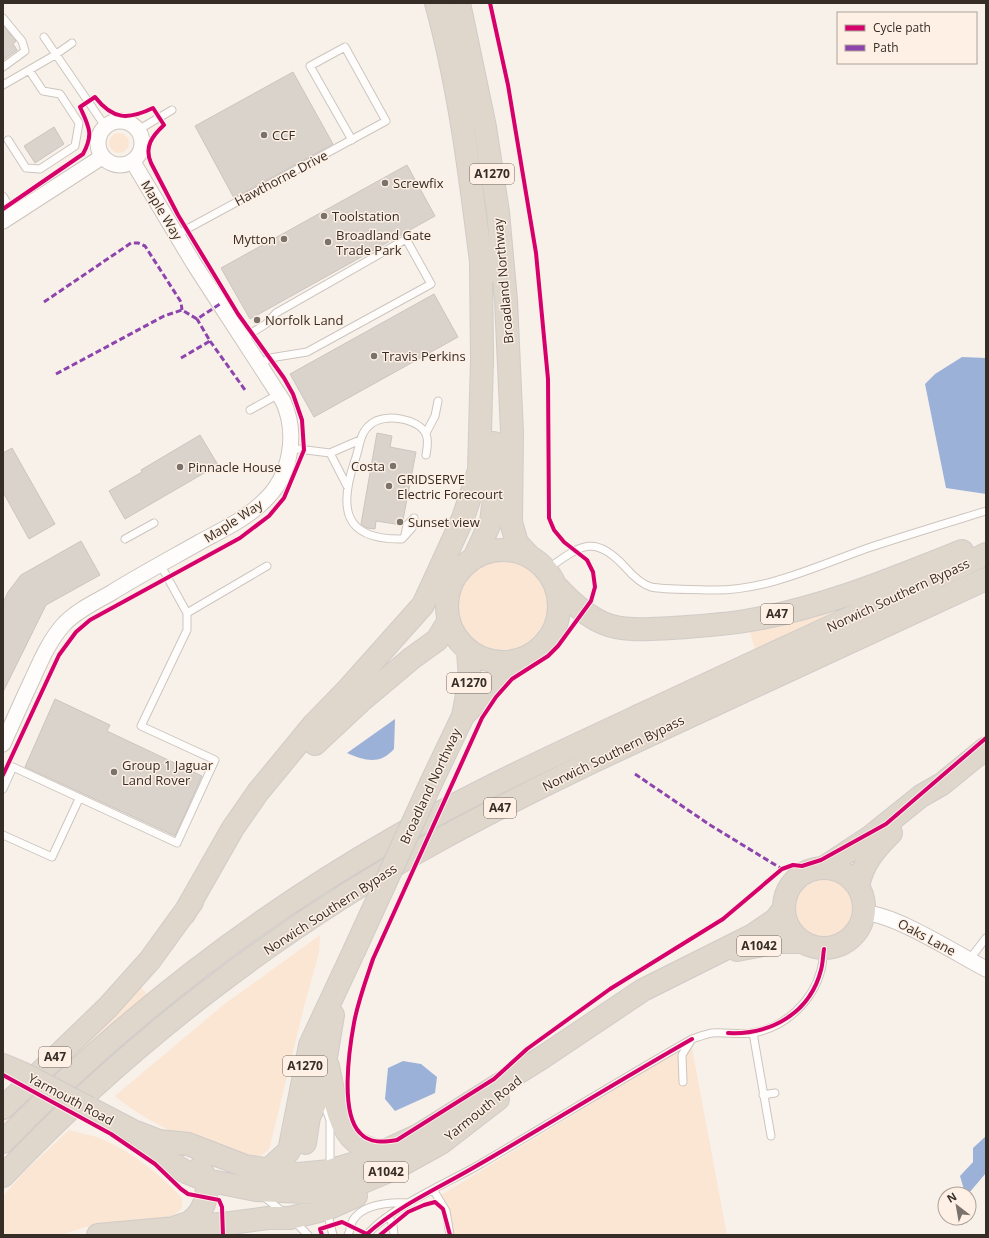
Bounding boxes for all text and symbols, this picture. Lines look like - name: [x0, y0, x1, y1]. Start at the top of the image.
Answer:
- legend: [837, 12, 977, 64]
- text: Cycle path: [873, 19, 931, 36]
- text: Path: [873, 39, 899, 56]
- place label: CCF: [272, 126, 295, 144]
- marker: CCF: [259, 130, 269, 140]
- street label: Hawthorne Drive: [231, 146, 331, 210]
- road number: A1270: [470, 164, 514, 184]
- place label: Screwfix: [393, 174, 444, 192]
- street label: Maple Way: [137, 177, 187, 244]
- marker: Screwfix: [380, 178, 390, 188]
- place label: Toolstation: [332, 207, 400, 225]
- marker: Toolstation: [319, 211, 329, 221]
- street label: Broadland Northway: [489, 217, 517, 344]
- place label: Broadland Gate Trade Park: [336, 226, 431, 259]
- place label: Mytton: [233, 230, 276, 248]
- marker: Mytton: [279, 234, 289, 244]
- marker: Broadland Gate Trade Park: [323, 237, 333, 247]
- place label: Norfolk Land: [265, 311, 344, 329]
- marker: Norfolk Land: [252, 315, 262, 325]
- place label: Travis Perkins: [382, 347, 466, 365]
- marker: Travis Perkins: [369, 351, 379, 361]
- place label: Costa: [351, 457, 385, 475]
- place label: Pinnacle House: [188, 458, 281, 476]
- marker: Costa: [388, 461, 398, 471]
- marker: Pinnacle House: [175, 462, 185, 472]
- place label: GRIDSERVE Electric Forecourt: [397, 470, 503, 503]
- marker: GRIDSERVE Electric Forecourt: [384, 481, 394, 491]
- street label: Maple Way: [200, 495, 266, 547]
- place label: Sunset view: [408, 513, 480, 531]
- marker: Sunset view: [395, 517, 405, 527]
- street label: Norwich Southern Bypass: [824, 554, 972, 636]
- road number: A47: [761, 604, 793, 624]
- road number: A1270: [447, 673, 491, 693]
- street label: Norwich Southern Bypass: [539, 711, 687, 795]
- street label: Broadland Northway: [395, 725, 465, 847]
- place label: Group 1 Jaguar Land Rover: [122, 756, 214, 789]
- marker: Group 1 Jaguar Land Rover: [109, 767, 119, 777]
- road number: A47: [484, 798, 516, 818]
- street label: Norwich Southern Bypass: [260, 859, 400, 959]
- street label: Oaks Lane: [895, 914, 959, 960]
- road number: A1042: [737, 936, 781, 956]
- road number: A47: [39, 1047, 71, 1067]
- road number: A1270: [283, 1056, 327, 1076]
- street label: Yarmouth Road: [25, 1069, 117, 1129]
- street label: Yarmouth Road: [441, 1071, 525, 1145]
- road number: A1042: [364, 1162, 408, 1182]
- north arrow: [937, 1186, 977, 1226]
- text: N: [944, 1188, 959, 1206]

